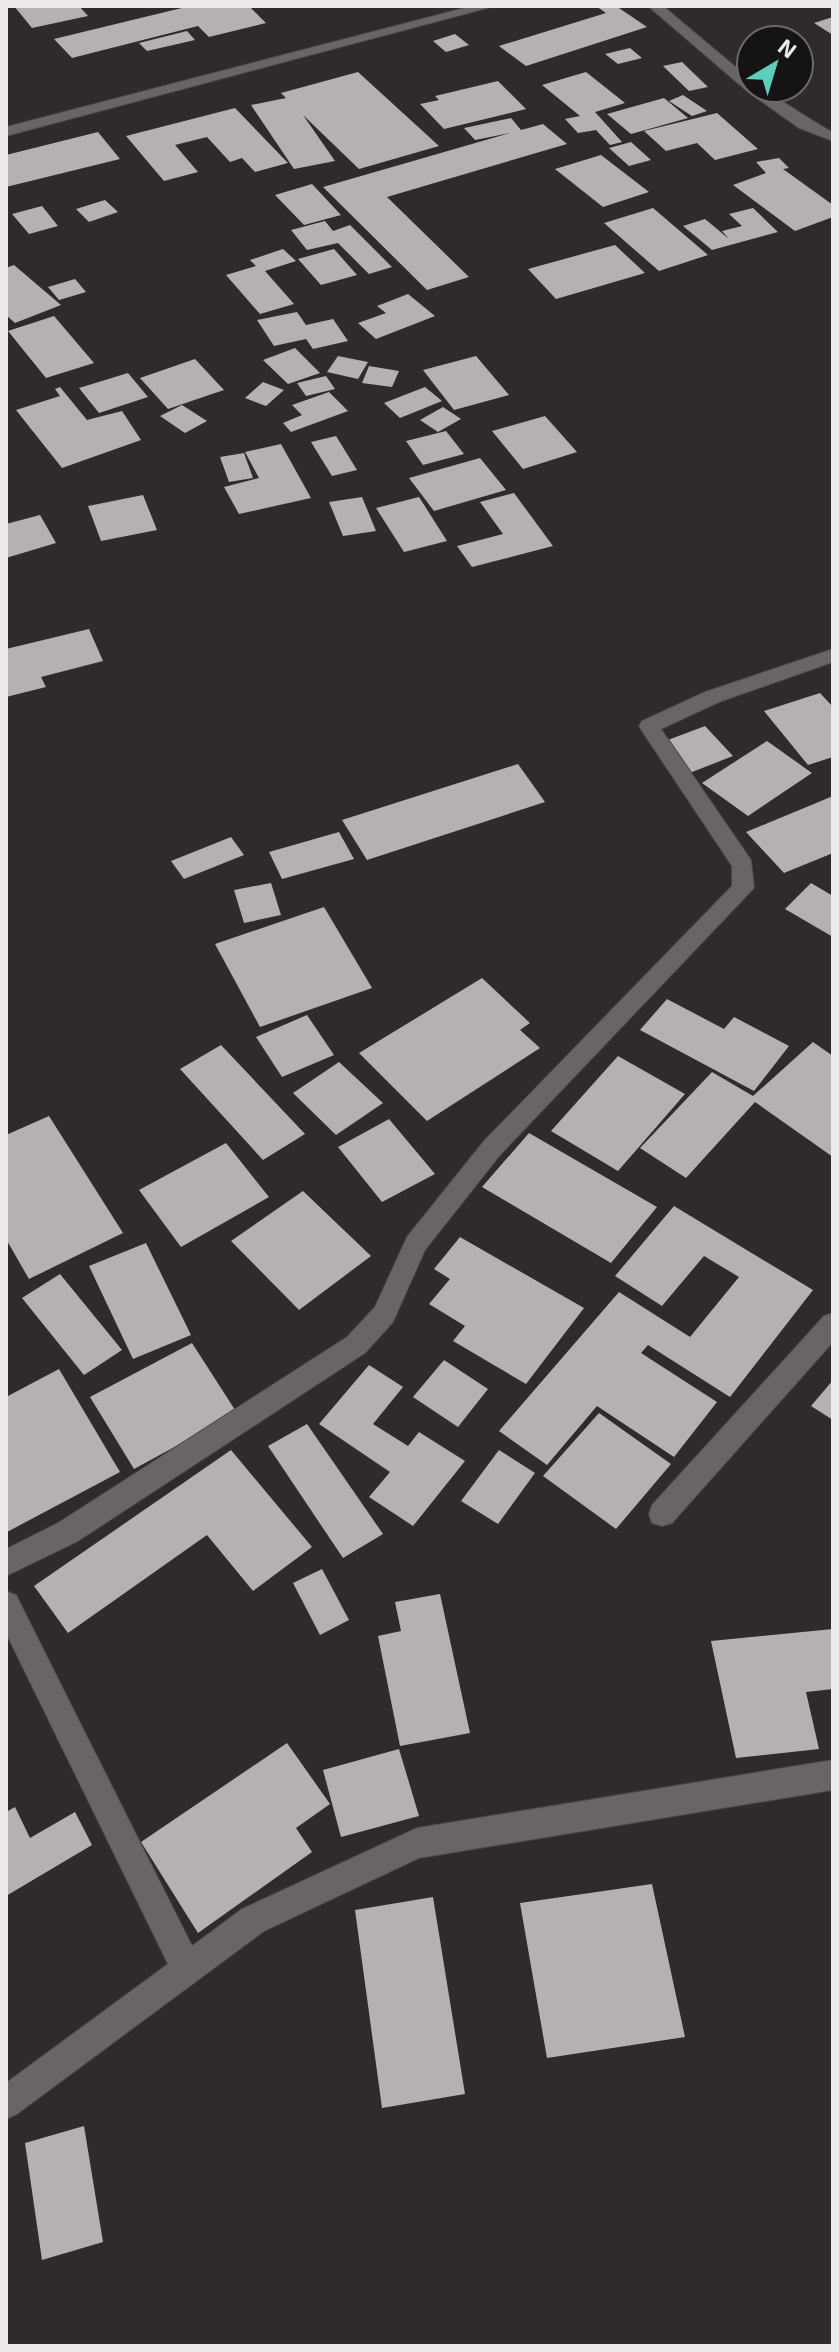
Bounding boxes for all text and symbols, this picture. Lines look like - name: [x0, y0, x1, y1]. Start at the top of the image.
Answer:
- north arrow: [735, 24, 815, 104]
- text: N: [774, 32, 802, 63]

